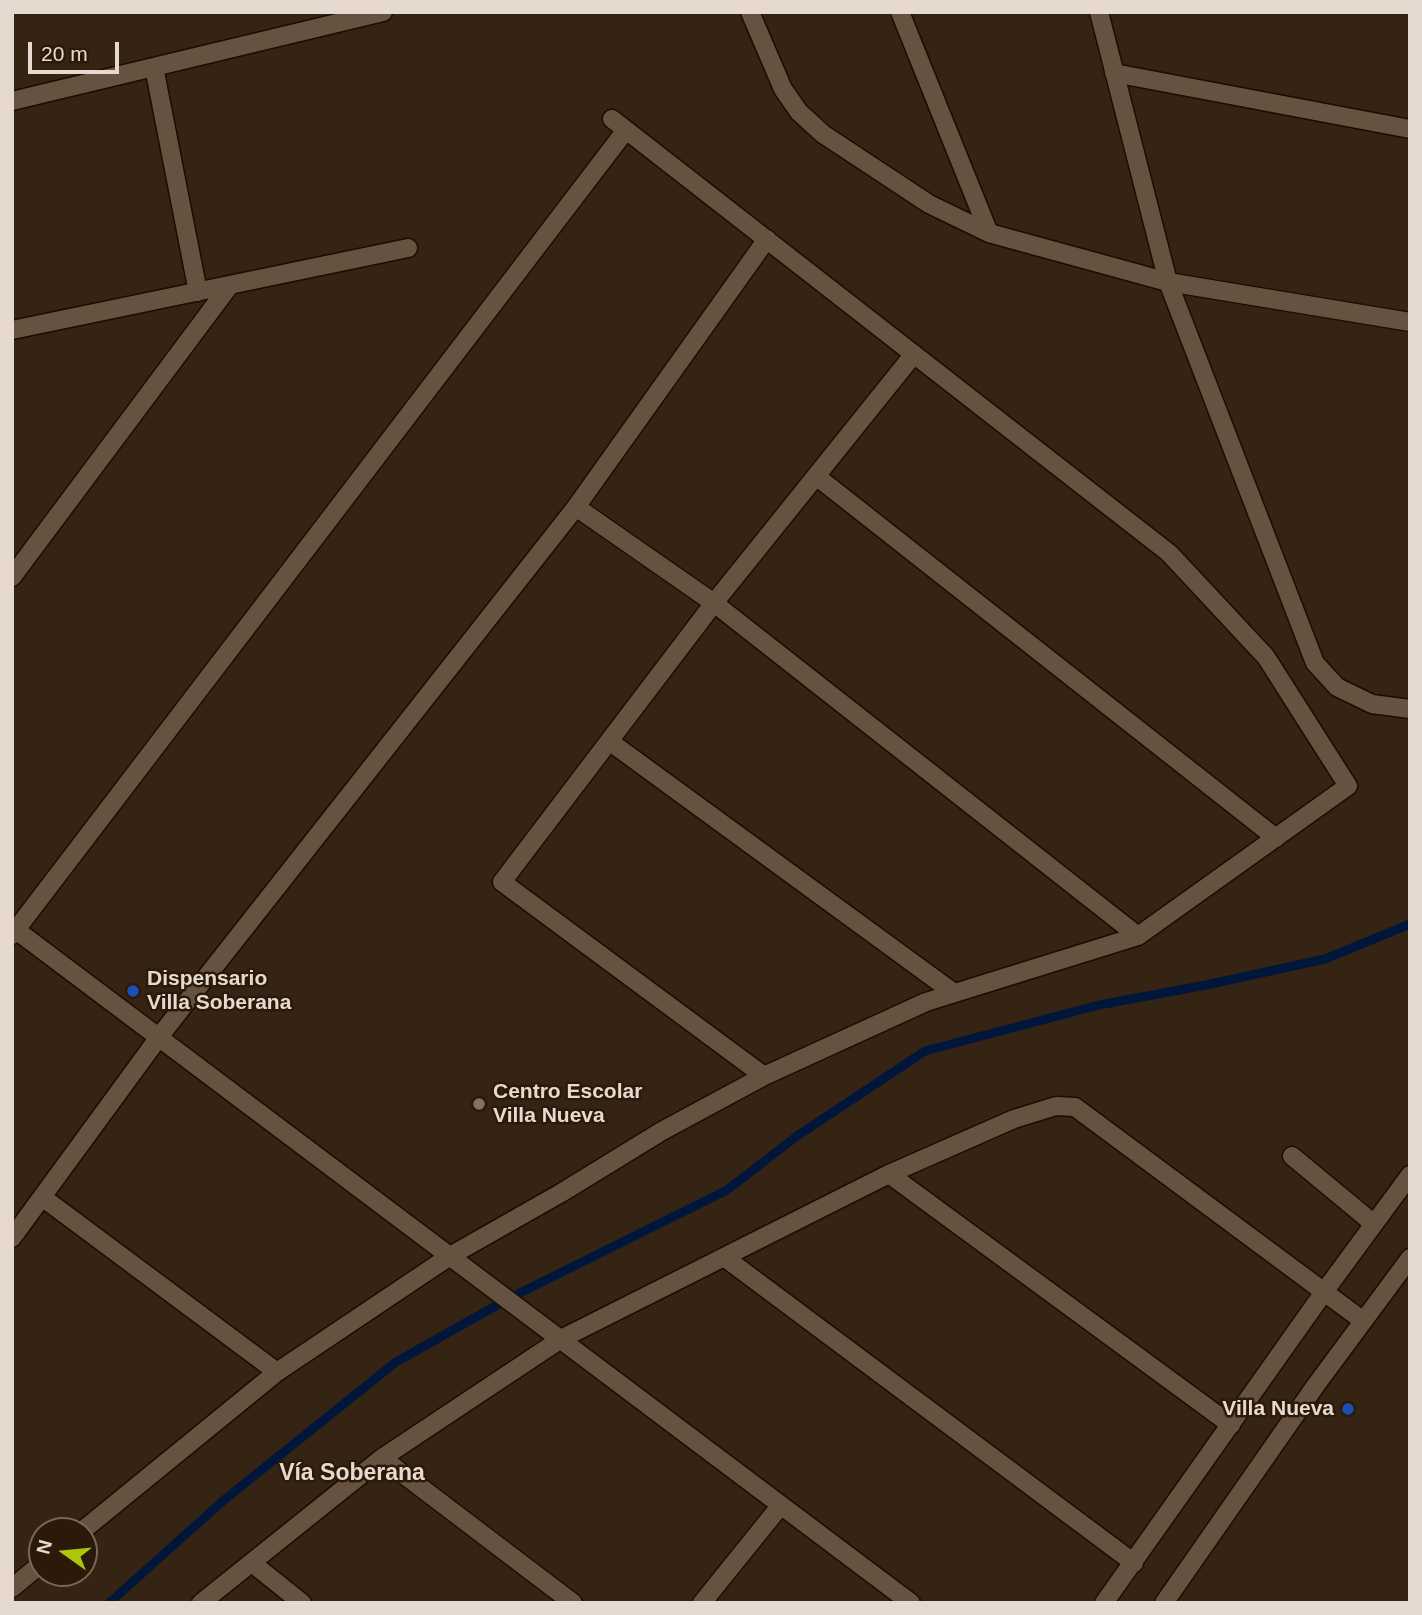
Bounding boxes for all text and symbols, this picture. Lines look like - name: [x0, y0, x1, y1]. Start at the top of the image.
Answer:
- scale bar: [32, 28, 122, 72]
- text: 20 m: [41, 42, 88, 65]
- place label: Dispensario Villa Soberana: [147, 966, 291, 1016]
- marker: Dispensario Villa Soberana: [125, 983, 141, 999]
- place label: Centro Escolar Villa Nueva: [493, 1079, 642, 1129]
- marker: Centro Escolar Villa Nueva: [471, 1096, 487, 1112]
- place label: Villa Nueva: [1222, 1396, 1334, 1422]
- marker: Villa Nueva: [1340, 1401, 1356, 1417]
- district label: Vía Soberana: [279, 1460, 425, 1488]
- north arrow: [28, 1517, 98, 1587]
- text: N: [32, 1538, 56, 1556]

